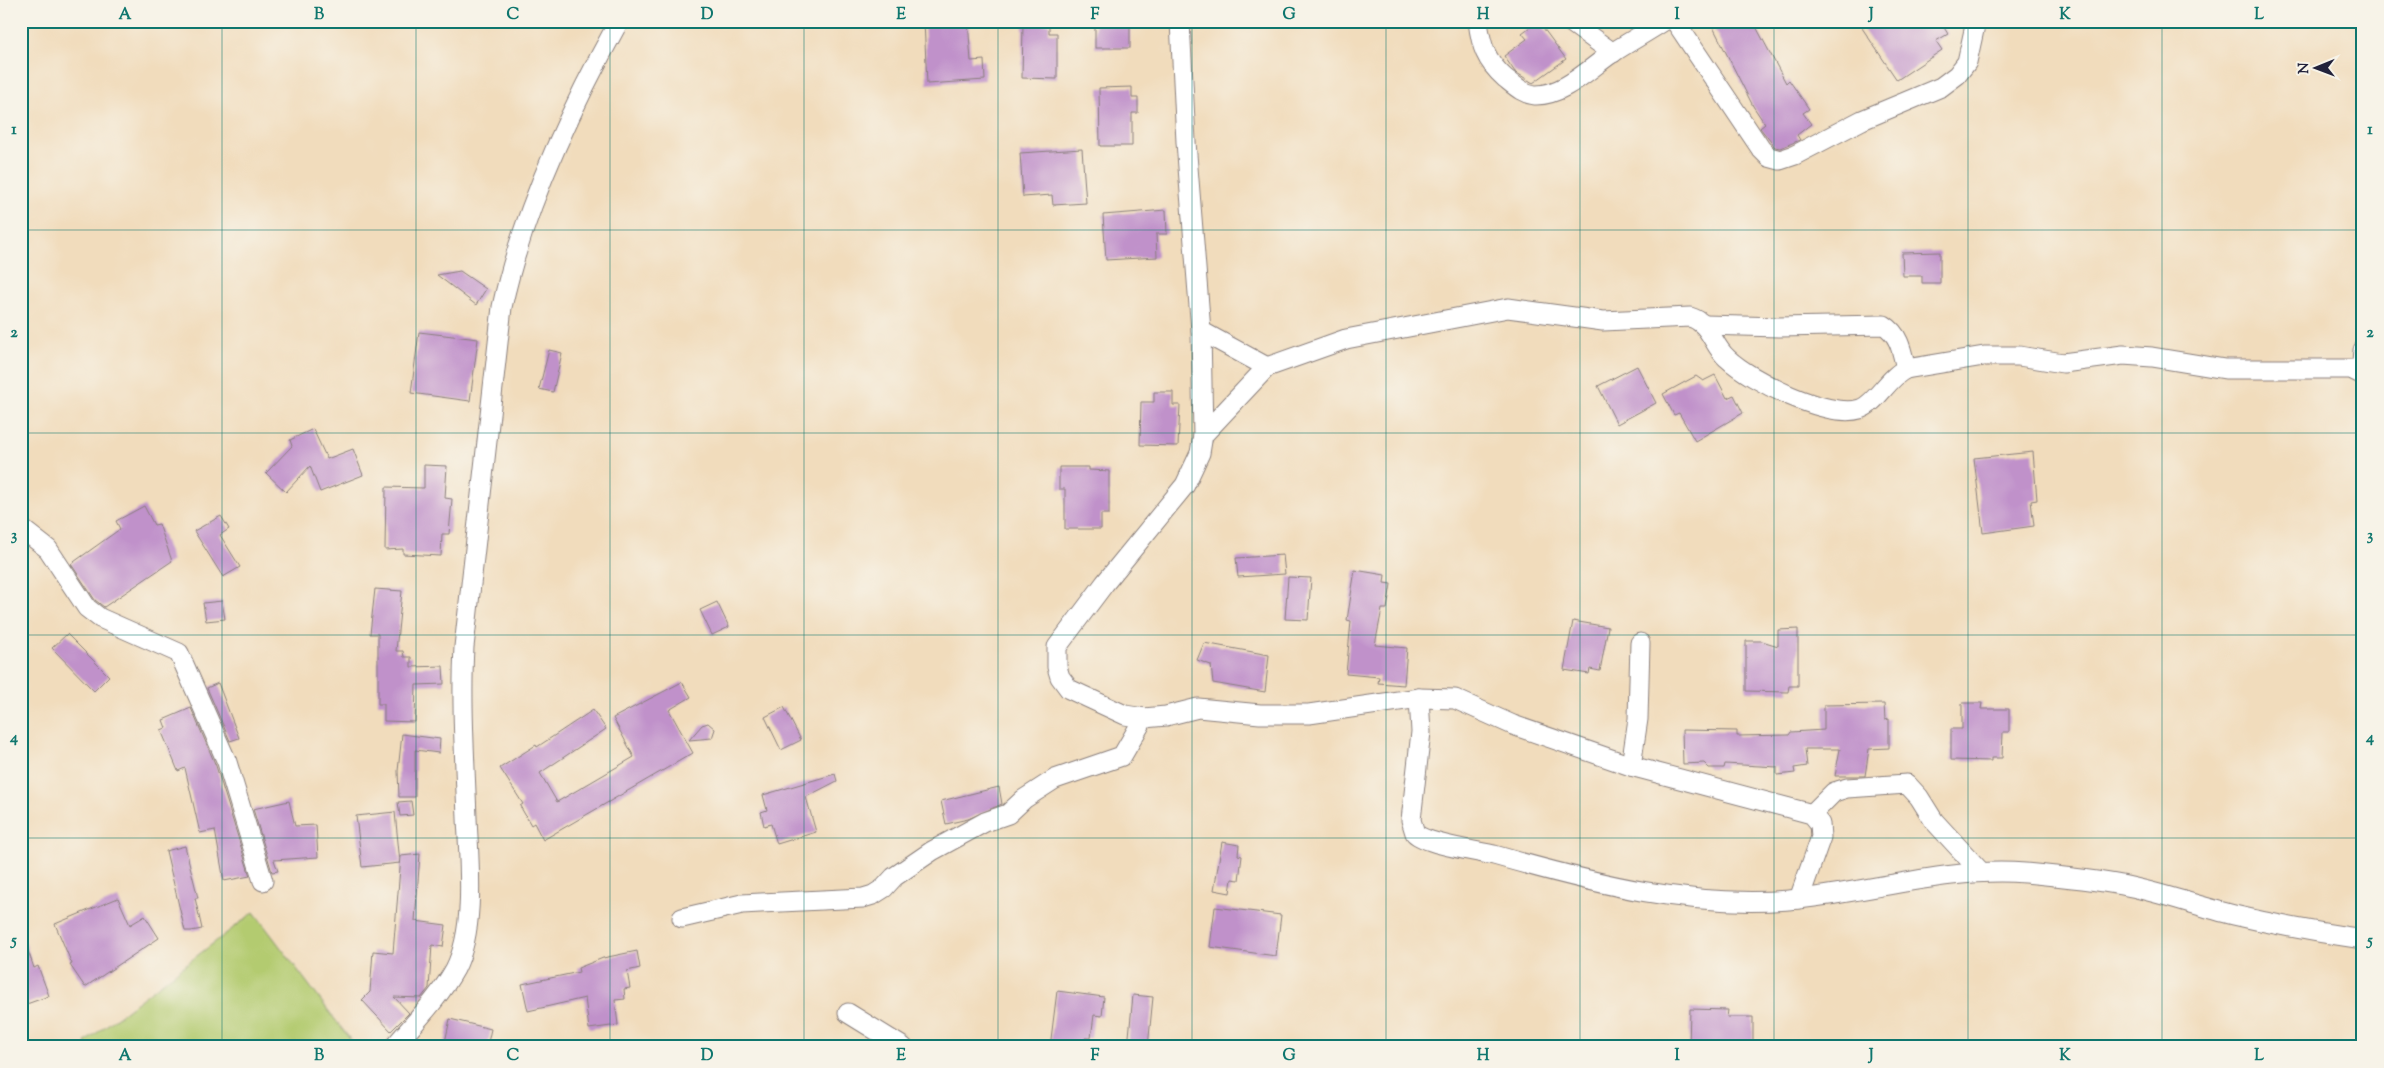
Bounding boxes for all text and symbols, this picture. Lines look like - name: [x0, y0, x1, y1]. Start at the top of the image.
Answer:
- text: A: [119, 4, 132, 27]
- text: B: [314, 4, 324, 27]
- text: C: [507, 4, 520, 27]
- text: D: [701, 4, 714, 27]
- text: E: [896, 4, 906, 27]
- text: F: [1091, 4, 1100, 27]
- text: G: [1282, 4, 1296, 27]
- text: H: [1477, 4, 1490, 27]
- text: I: [1674, 4, 1680, 27]
- text: J: [1867, 4, 1874, 27]
- text: K: [2059, 4, 2071, 27]
- text: L: [2254, 4, 2264, 27]
- north arrow: [2292, 42, 2342, 92]
- text: N: [2295, 62, 2315, 74]
- text: 1: [11, 119, 17, 142]
- text: 1: [2367, 119, 2373, 142]
- text: 2: [10, 322, 18, 345]
- text: 2: [2366, 322, 2374, 345]
- text: 3: [11, 525, 18, 548]
- text: 3: [2367, 525, 2374, 548]
- text: 4: [9, 727, 18, 750]
- text: 4: [2365, 727, 2374, 750]
- text: 5: [9, 930, 17, 953]
- text: 5: [2365, 930, 2373, 953]
- text: A: [119, 1045, 132, 1068]
- text: B: [314, 1045, 324, 1068]
- text: C: [507, 1045, 520, 1068]
- text: D: [701, 1045, 714, 1068]
- text: E: [896, 1045, 906, 1068]
- text: F: [1091, 1045, 1100, 1068]
- text: G: [1282, 1045, 1296, 1068]
- text: H: [1477, 1045, 1490, 1068]
- text: I: [1674, 1045, 1680, 1068]
- text: J: [1867, 1045, 1874, 1068]
- text: K: [2059, 1045, 2071, 1068]
- text: L: [2254, 1045, 2264, 1068]

